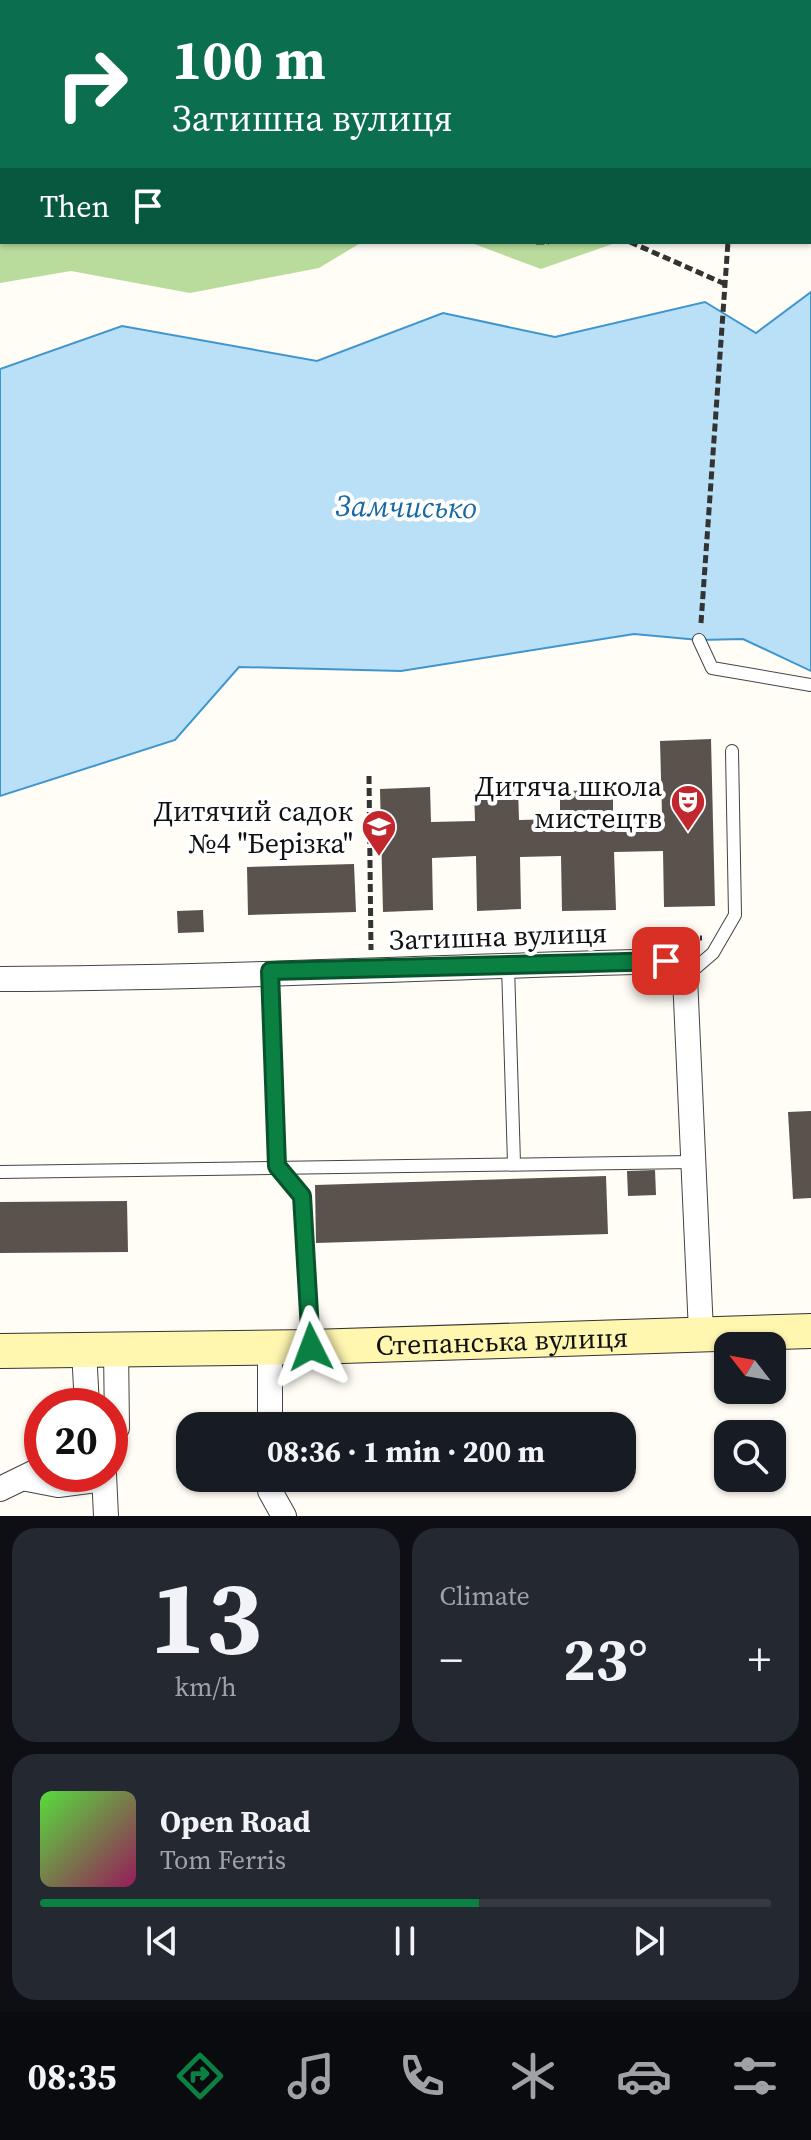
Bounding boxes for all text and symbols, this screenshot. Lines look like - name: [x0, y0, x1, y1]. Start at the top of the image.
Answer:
- text: 100 m: [172, 21, 326, 98]
- icon: right: [40, 32, 144, 136]
- text: Затишна вулиця: [172, 94, 453, 143]
- icon: arrive: [126, 184, 170, 228]
- text: Then: [40, 186, 110, 227]
- water label: Замчисько: [335, 485, 477, 528]
- place label: Дитяча школа мистецтв: [475, 767, 663, 837]
- theatre icon: Дитяча школа мистецтв: [669, 783, 707, 833]
- place label: Дитячий садок №4 "Берізка": [154, 792, 354, 862]
- school or university icon: Дитячий садок №4 "Берізка": [360, 808, 398, 858]
- street label: Затишна вулиця: [388, 913, 608, 959]
- pin: [632, 927, 700, 995]
- icon: arrive: [644, 939, 688, 983]
- position arrow: [269, 1305, 353, 1389]
- street label: Степанська вулиця: [375, 1318, 629, 1364]
- north arrow: [714, 1332, 786, 1404]
- map controls: [714, 1332, 786, 1492]
- speed limit sign: 20: [24, 1388, 128, 1492]
- button: search: [714, 1420, 786, 1492]
- text: 08:36 · 1 min · 200 m: [267, 1431, 545, 1472]
- text: 13: [149, 1545, 262, 1688]
- text: Climate: [440, 1578, 530, 1614]
- text: 23°: [563, 1618, 648, 1700]
- text: −: [440, 1629, 463, 1690]
- text: +: [748, 1629, 771, 1690]
- text: km/h: [175, 1669, 237, 1705]
- text: Open Road: [160, 1801, 311, 1842]
- text: Tom Ferris: [160, 1842, 286, 1878]
- icon: previous: [140, 1919, 184, 1963]
- icon: pause: [383, 1919, 427, 1963]
- icon: next: [627, 1919, 671, 1963]
- icon: directions: [172, 2048, 228, 2104]
- icon: music: [283, 2048, 339, 2104]
- icon: phone: [394, 2048, 450, 2104]
- icon: climate: [505, 2048, 561, 2104]
- icon: car: [616, 2048, 672, 2104]
- icon: filters: [727, 2048, 783, 2104]
- text: 08:35: [28, 2052, 116, 2101]

